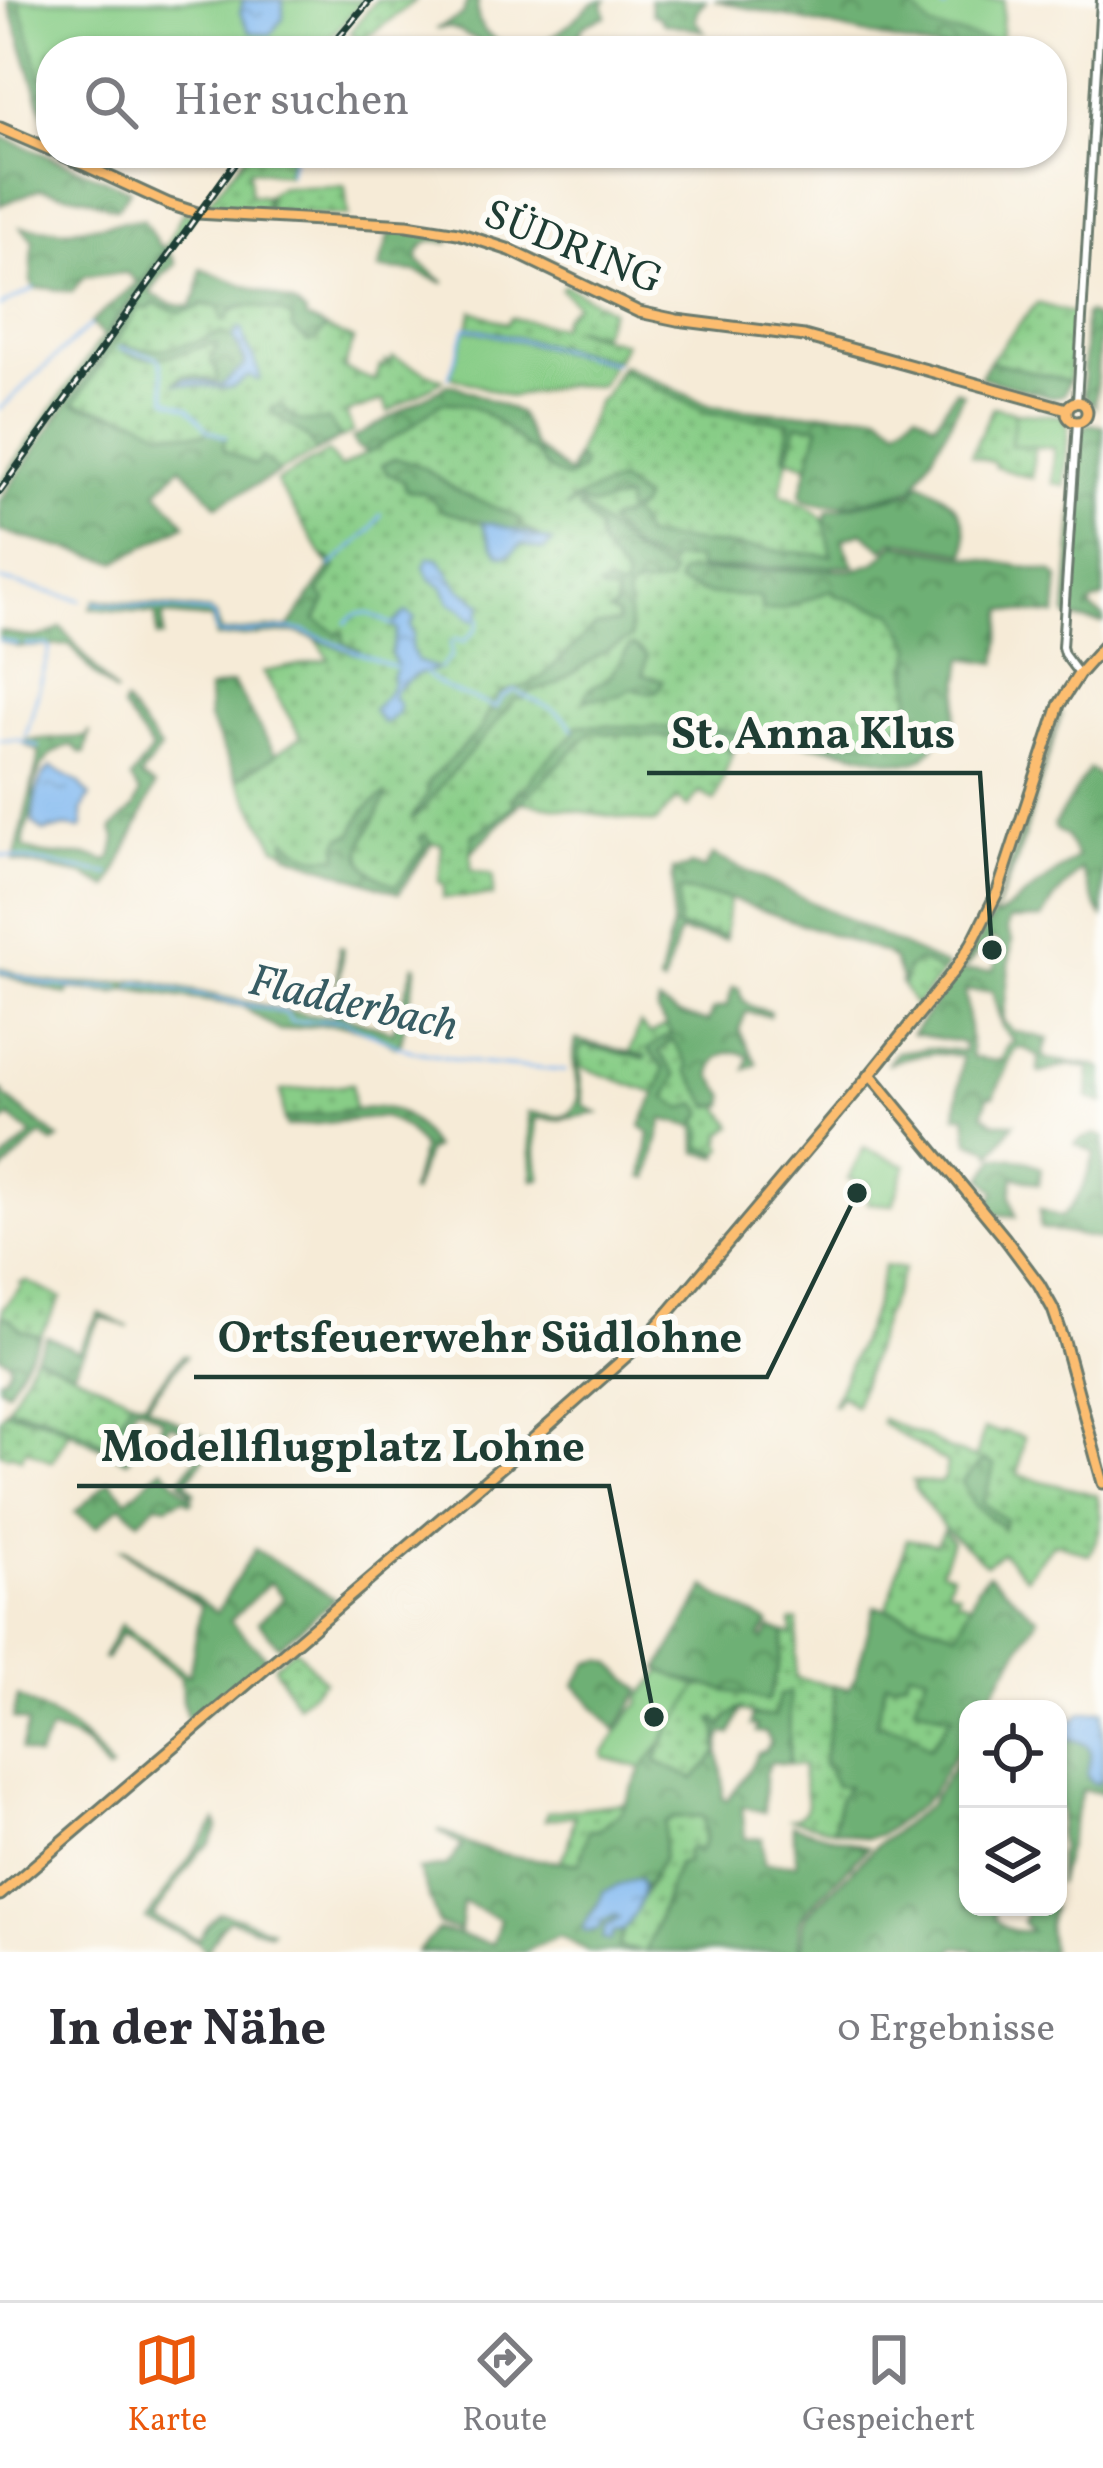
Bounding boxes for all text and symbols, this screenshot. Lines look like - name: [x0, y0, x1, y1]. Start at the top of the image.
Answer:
- search box: [36, 36, 1067, 168]
- icon: search: [78, 69, 144, 135]
- text: Hier suchen: [174, 71, 409, 134]
- street label: SÜDRING: [474, 187, 670, 312]
- callout: St. Anna Klus: [647, 692, 980, 773]
- text: St. Anna Klus: [671, 705, 955, 768]
- water label: Fladderbach: [242, 951, 464, 1060]
- callout: Ortsfeuerwehr Südlohne: [194, 1296, 767, 1377]
- text: Ortsfeuerwehr Südlohne: [218, 1309, 742, 1372]
- callout: Modellflugplatz Lohne: [77, 1405, 609, 1486]
- text: Modellflugplatz Lohne: [101, 1418, 585, 1481]
- map controls: [959, 1700, 1067, 1916]
- button: locate: [959, 1700, 1067, 1808]
- button: layers: [959, 1808, 1067, 1916]
- text: In der Nähe: [48, 1995, 326, 2066]
- text: 0 Ergebnisse: [837, 2003, 1055, 2057]
- tab: Karte: [128, 2327, 207, 2445]
- tab: Route: [462, 2327, 547, 2445]
- tab: Gespeichert: [802, 2327, 975, 2445]

